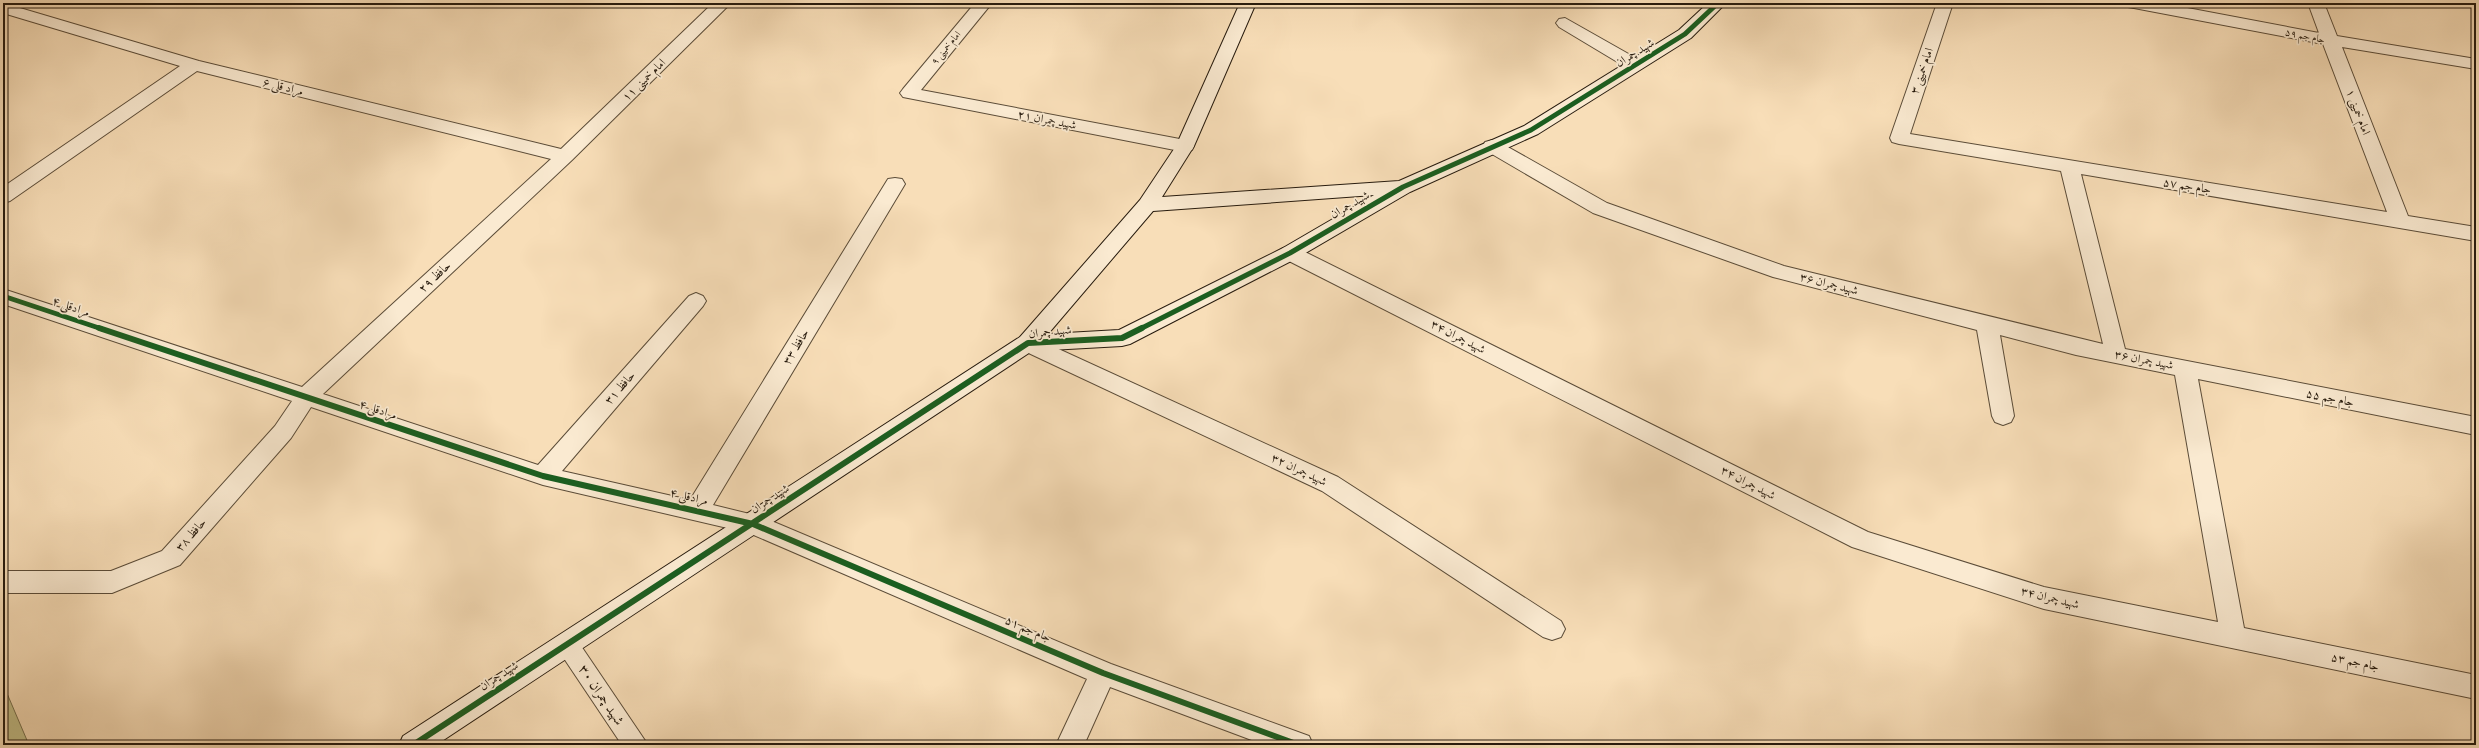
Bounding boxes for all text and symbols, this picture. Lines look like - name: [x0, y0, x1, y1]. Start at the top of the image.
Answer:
- street label: جام جم ۵۹: [2283, 26, 2326, 49]
- street label: امام خمینی ۹: [929, 29, 966, 69]
- street label: شهید چمران: [1613, 35, 1657, 71]
- street label: امام خمینی ۳: [1907, 46, 1940, 97]
- street label: امام خمینی ۱۱: [619, 55, 671, 107]
- street label: مراد قلی ۶: [261, 75, 305, 100]
- street label: امام خمینی ۱: [2340, 87, 2374, 138]
- street label: شهید چمران ۲۱: [1016, 107, 1078, 133]
- street label: جام جم ۵۷: [2161, 175, 2212, 200]
- street label: شهید چمران: [1328, 188, 1372, 222]
- street label: حافظ ۲۹: [416, 258, 454, 296]
- street label: شهید چمران ۳۶: [1798, 270, 1860, 298]
- street label: مرادقلی ۴: [50, 294, 92, 321]
- street label: شهید چمران ۳۴: [1428, 317, 1488, 357]
- street label: شهید چمران: [1028, 322, 1072, 342]
- street label: حافظ ۳۳: [780, 326, 812, 368]
- street label: شهید چمران ۳۶: [2113, 347, 2175, 373]
- street label: حافظ ۳۱: [602, 368, 638, 408]
- street label: جام جم ۵۵: [2304, 386, 2355, 413]
- street label: مرادقلی ۴: [357, 397, 399, 424]
- street label: شهید چمران ۳۲: [1269, 451, 1329, 489]
- street label: شهید چمران ۳۴: [1718, 463, 1778, 503]
- street label: شهید چمران: [748, 481, 792, 517]
- street label: مرادقلی ۴: [668, 485, 710, 510]
- street label: حافظ ۳۸: [173, 515, 209, 555]
- street label: شهید چمران ۳۴: [2019, 584, 2081, 612]
- street label: جام جم ۵۱: [1002, 613, 1053, 648]
- street label: جام جم ۵۳: [2329, 650, 2380, 677]
- street label: شهید چمران: [477, 658, 521, 694]
- street label: شهید چمران ۳۰: [574, 661, 628, 729]

